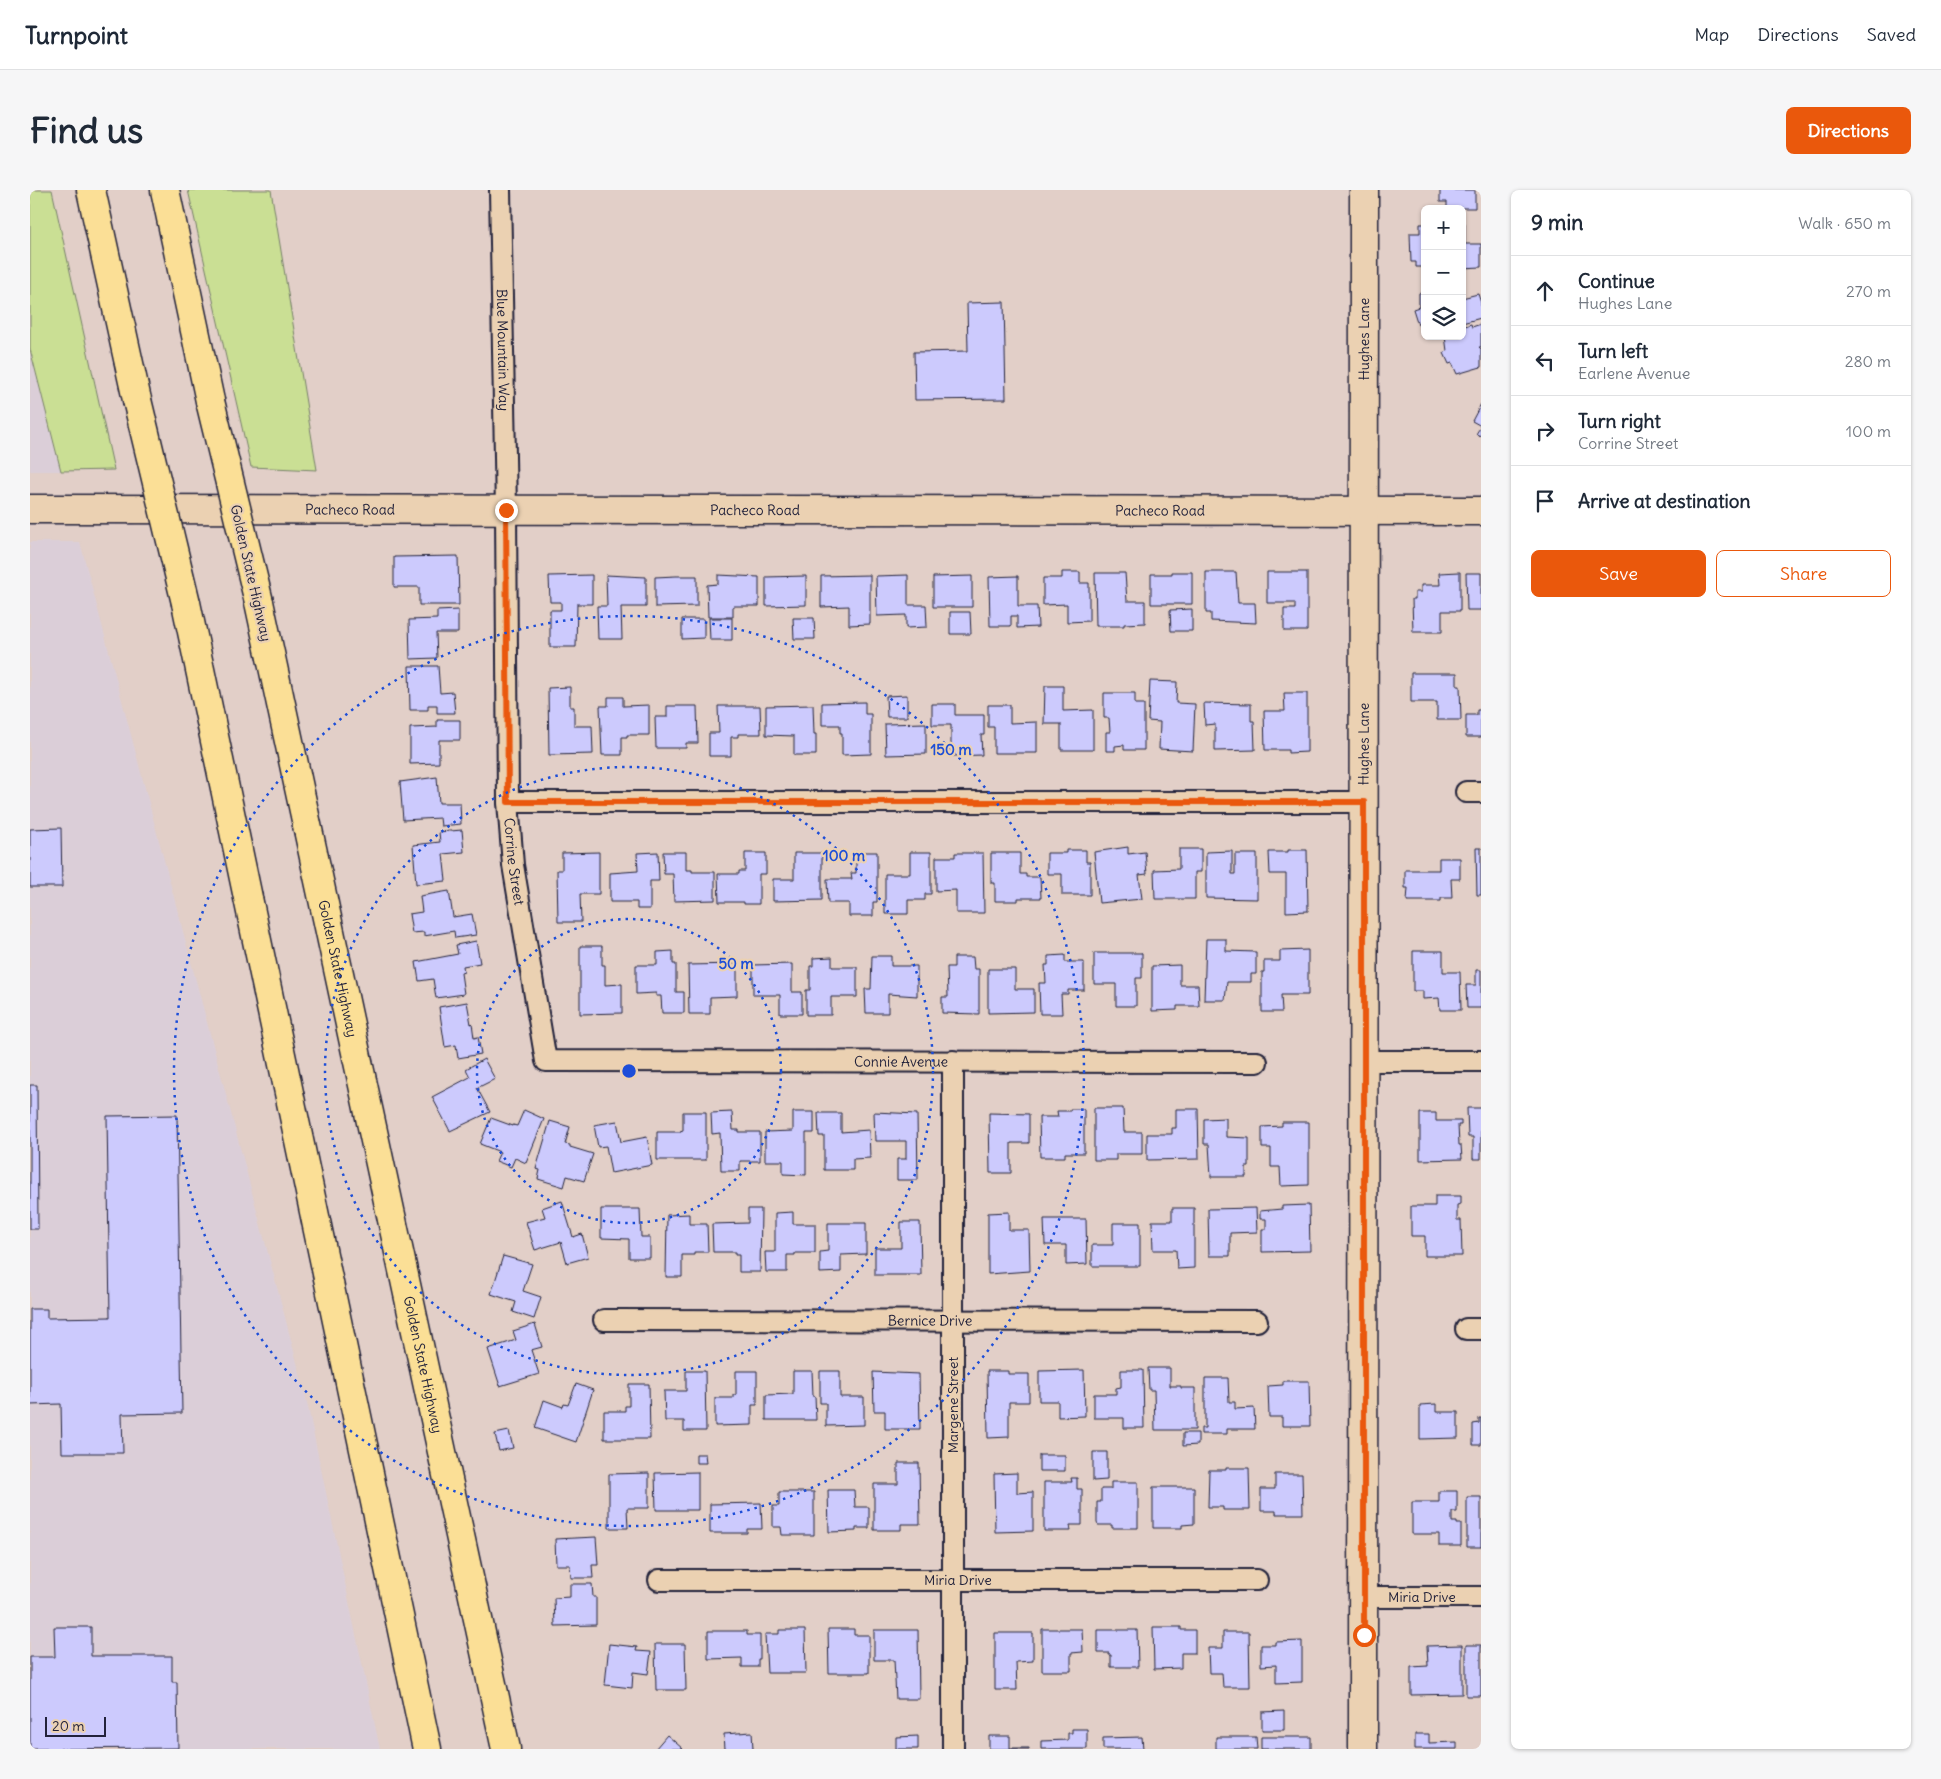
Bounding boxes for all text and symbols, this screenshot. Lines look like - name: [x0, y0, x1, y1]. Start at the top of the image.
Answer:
- text: Turnpoint: [25, 20, 128, 50]
- text: Map: [1694, 23, 1729, 46]
- text: Directions: [1757, 23, 1839, 46]
- text: Saved: [1867, 23, 1916, 46]
- button: Directions: [1786, 107, 1911, 154]
- text: Find us: [30, 108, 143, 152]
- map controls: [1421, 205, 1466, 340]
- button: +: [1421, 205, 1466, 250]
- text: 9 min: [1531, 209, 1583, 236]
- text: Walk · 650 m: [1798, 213, 1891, 233]
- button: −: [1421, 250, 1466, 295]
- text: Continue: [1578, 269, 1655, 293]
- icon: ahead: [1531, 277, 1559, 305]
- text: 270 m: [1846, 281, 1891, 301]
- street label: Blue Mountain Way: [493, 289, 513, 411]
- text: Hughes Lane: [1578, 293, 1672, 313]
- button: layers: [1421, 295, 1466, 340]
- street label: Hughes Lane: [1355, 298, 1373, 380]
- text: Turn left: [1578, 339, 1648, 363]
- icon: left: [1531, 347, 1559, 375]
- text: 280 m: [1845, 351, 1891, 371]
- text: Earlene Avenue: [1578, 363, 1690, 383]
- text: Turn right: [1578, 409, 1661, 433]
- icon: right: [1531, 417, 1559, 445]
- text: 100 m: [1846, 421, 1891, 441]
- text: Corrine Street: [1578, 433, 1678, 453]
- icon: arrive: [1531, 487, 1559, 515]
- text: Arrive at destination: [1578, 489, 1751, 513]
- route end: [495, 499, 518, 522]
- street label: Pacheco Road: [305, 500, 395, 519]
- street label: Pacheco Road: [710, 501, 800, 519]
- street label: Pacheco Road: [1115, 501, 1205, 520]
- street label: Golden State Highway: [227, 503, 275, 643]
- button: Save: [1531, 550, 1706, 597]
- button: Share: [1716, 550, 1891, 597]
- street label: Hughes Lane: [1355, 703, 1373, 785]
- text: 150 m: [930, 740, 972, 759]
- street label: Corrine Street: [500, 817, 529, 907]
- text: 100 m: [823, 846, 865, 865]
- street label: Golden State Highway: [314, 898, 361, 1039]
- text: 50 m: [718, 954, 754, 973]
- street label: Connie Avenue: [854, 1052, 948, 1071]
- centre of rings: [620, 1062, 638, 1080]
- street label: Golden State Highway: [400, 1294, 447, 1435]
- street label: Bernice Drive: [888, 1311, 972, 1330]
- street label: Margene Street: [944, 1356, 962, 1453]
- street label: Miria Drive: [924, 1571, 992, 1589]
- street label: Miria Drive: [1388, 1588, 1456, 1606]
- route start: [1353, 1624, 1376, 1647]
- scale bar: [45, 1714, 106, 1737]
- text: 20 m: [52, 1717, 85, 1735]

